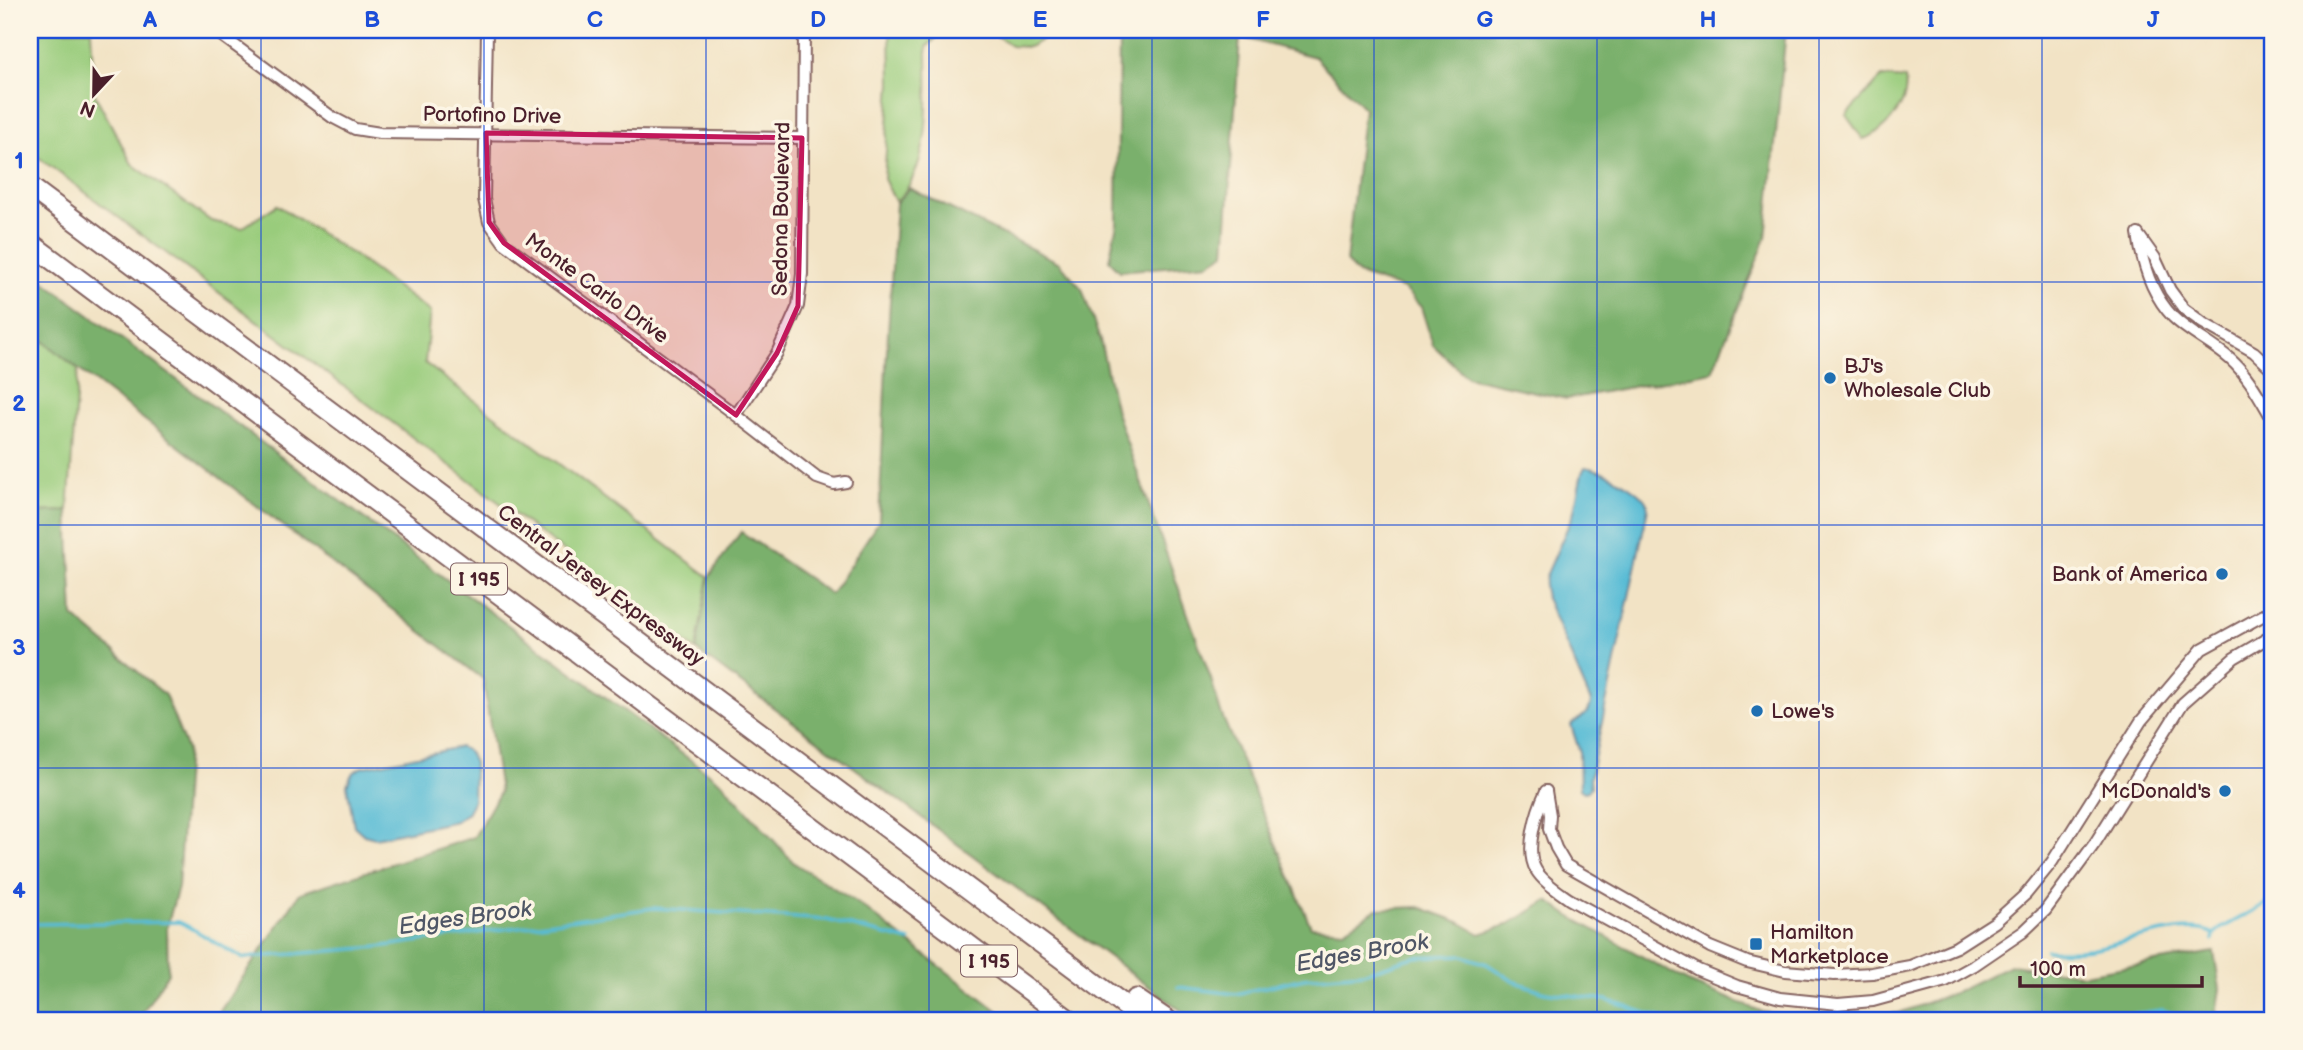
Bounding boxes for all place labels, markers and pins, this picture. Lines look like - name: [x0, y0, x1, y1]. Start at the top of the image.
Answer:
- place label: BJ's Wholesale Club: [1844, 354, 1991, 403]
- marker: BJ's Wholesale Club: [1822, 370, 1838, 386]
- place label: Bank of America: [2052, 562, 2208, 587]
- marker: Bank of America: [2214, 566, 2230, 582]
- place label: Lowe's: [1771, 699, 1834, 724]
- marker: Lowe's: [1749, 703, 1765, 719]
- place label: McDonald's: [2101, 779, 2211, 804]
- marker: McDonald's: [2217, 783, 2233, 799]
- place label: Hamilton Marketplace: [1770, 920, 1889, 969]
- marker: Hamilton Marketplace: [1748, 936, 1764, 952]

